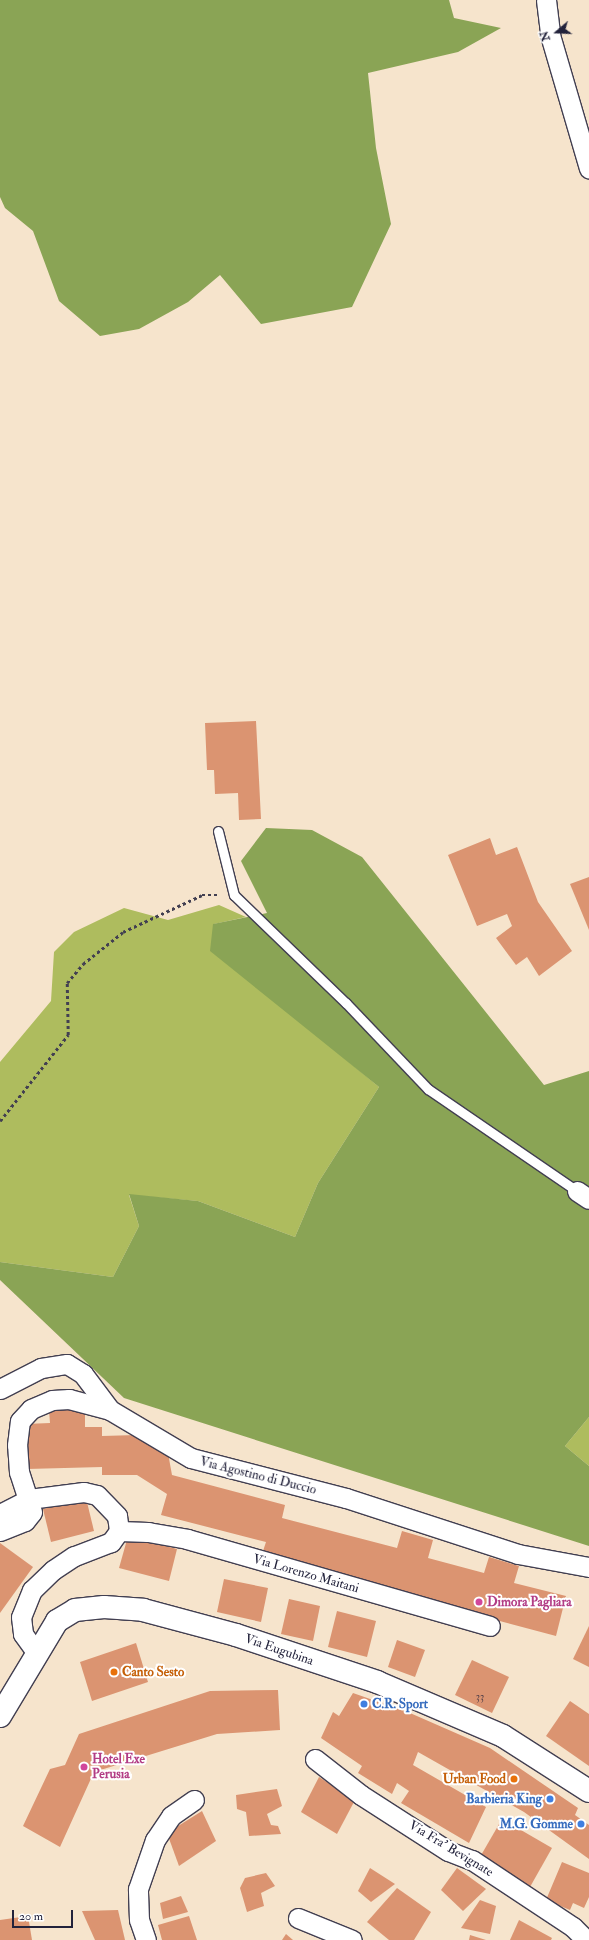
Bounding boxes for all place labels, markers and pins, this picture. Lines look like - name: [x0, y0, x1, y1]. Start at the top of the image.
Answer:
- place label: Dimora Pagliara: [487, 1594, 572, 1610]
- marker: Dimora Pagliara: [474, 1597, 484, 1607]
- place label: Canto Sesto: [122, 1664, 184, 1680]
- marker: Canto Sesto: [109, 1667, 119, 1677]
- place label: C.R. Sport: [372, 1696, 428, 1712]
- marker: C.R. Sport: [359, 1699, 369, 1709]
- place label: Hotel Exe Perusia: [92, 1752, 145, 1783]
- marker: Hotel Exe Perusia: [79, 1762, 89, 1772]
- place label: Urban Food: [443, 1771, 506, 1787]
- marker: Urban Food: [509, 1774, 519, 1784]
- place label: Barbieria King: [466, 1791, 542, 1807]
- marker: Barbieria King: [545, 1794, 555, 1804]
- place label: M.G. Gomme: [499, 1816, 573, 1832]
- marker: M.G. Gomme: [576, 1819, 586, 1829]

